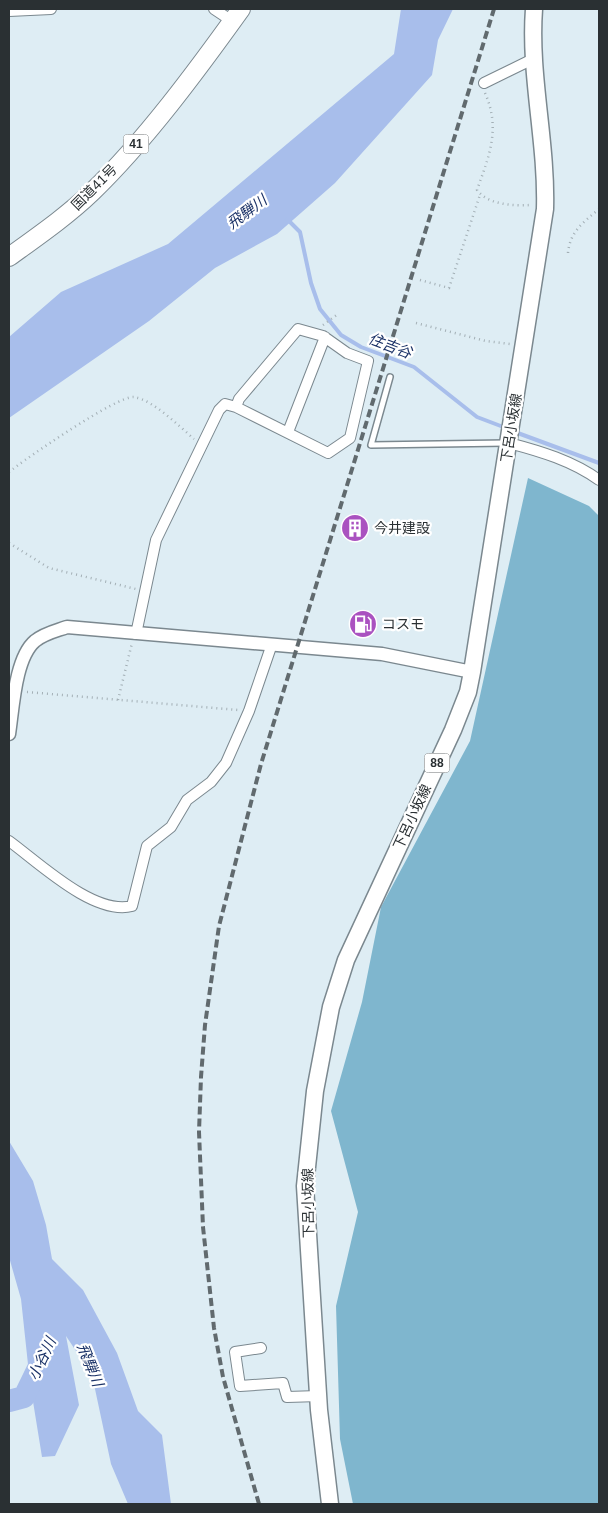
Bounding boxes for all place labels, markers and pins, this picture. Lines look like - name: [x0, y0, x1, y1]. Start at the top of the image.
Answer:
- building icon: 今井建設: [340, 513, 370, 543]
- place label: 今井建設: [374, 520, 430, 536]
- fuel station icon: コスモ: [348, 609, 378, 639]
- place label: コスモ: [382, 616, 424, 632]

